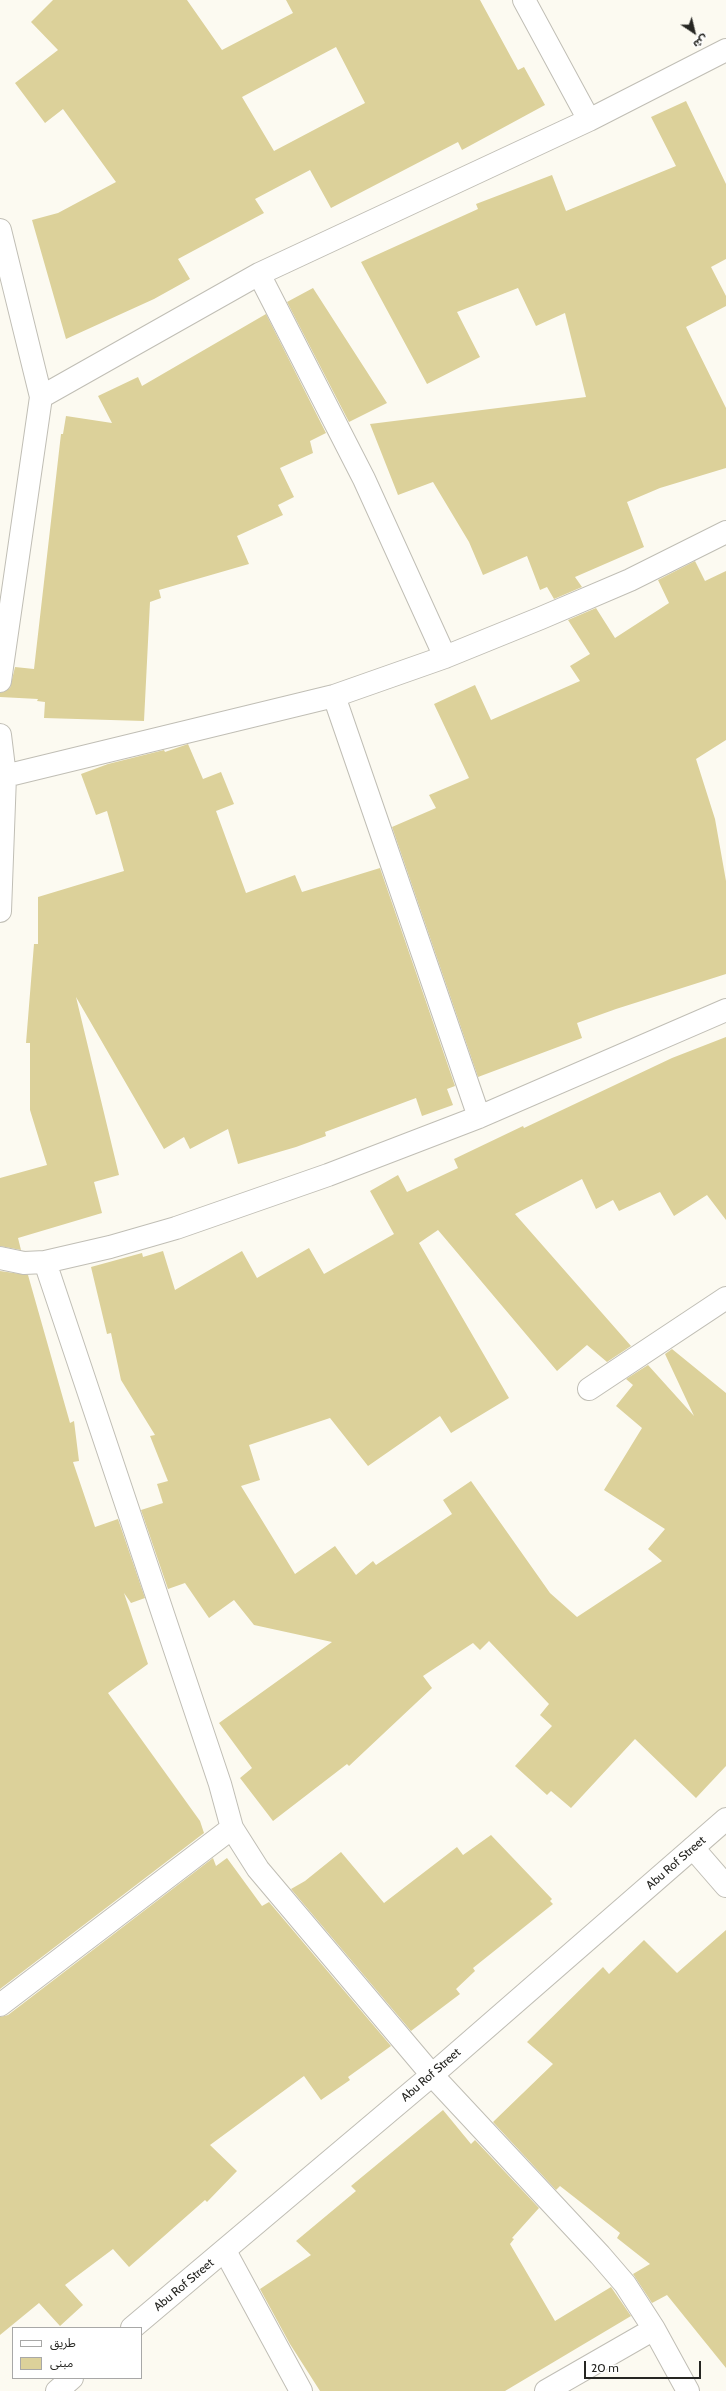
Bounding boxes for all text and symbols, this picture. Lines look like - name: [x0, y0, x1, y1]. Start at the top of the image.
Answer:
- north arrow: [674, 12, 714, 52]
- text: ش: [691, 32, 711, 52]
- street label: Abu Rof Street: [643, 1833, 709, 1893]
- street label: Abu Rof Street: [398, 2045, 464, 2105]
- street label: Abu Rof Street: [151, 2256, 217, 2314]
- legend: [12, 2327, 142, 2379]
- text: طريق: [50, 2335, 76, 2350]
- scale bar: [586, 2353, 703, 2379]
- text: مبنى: [50, 2355, 73, 2370]
- text: 20 m: [591, 2360, 619, 2375]

